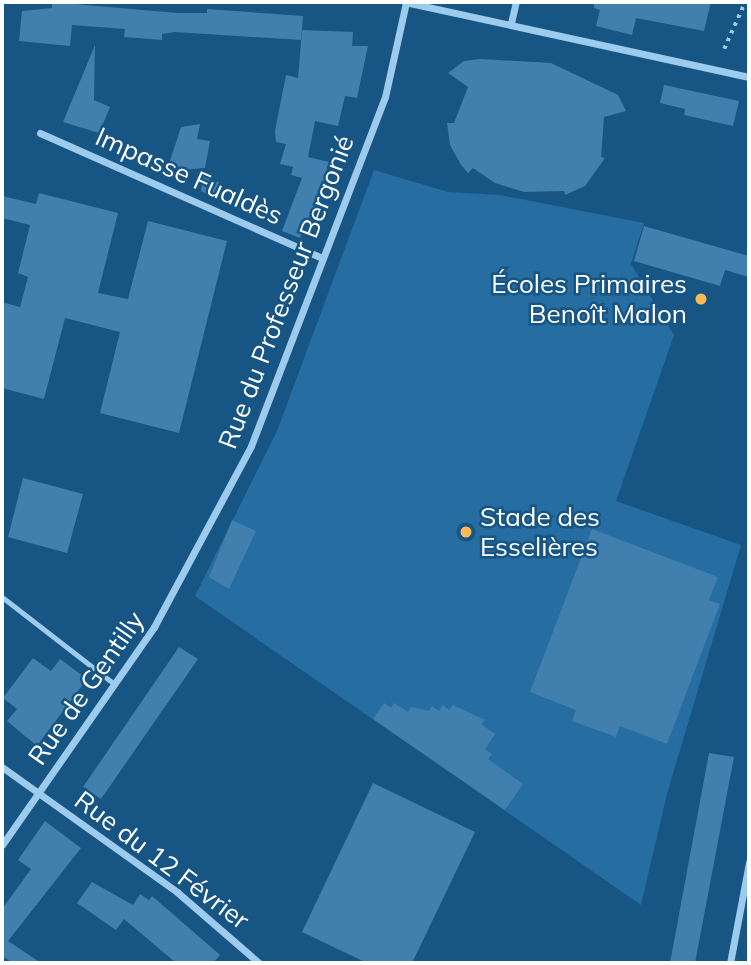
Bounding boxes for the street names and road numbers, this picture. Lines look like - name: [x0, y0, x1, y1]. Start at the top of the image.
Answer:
- street label: Impasse Fualdès: [91, 121, 287, 231]
- street label: Rue du Professeur Bergonié: [212, 131, 360, 453]
- street label: Rue de Gentilly: [22, 605, 150, 771]
- street label: Rue du 12 Février: [69, 784, 255, 936]

